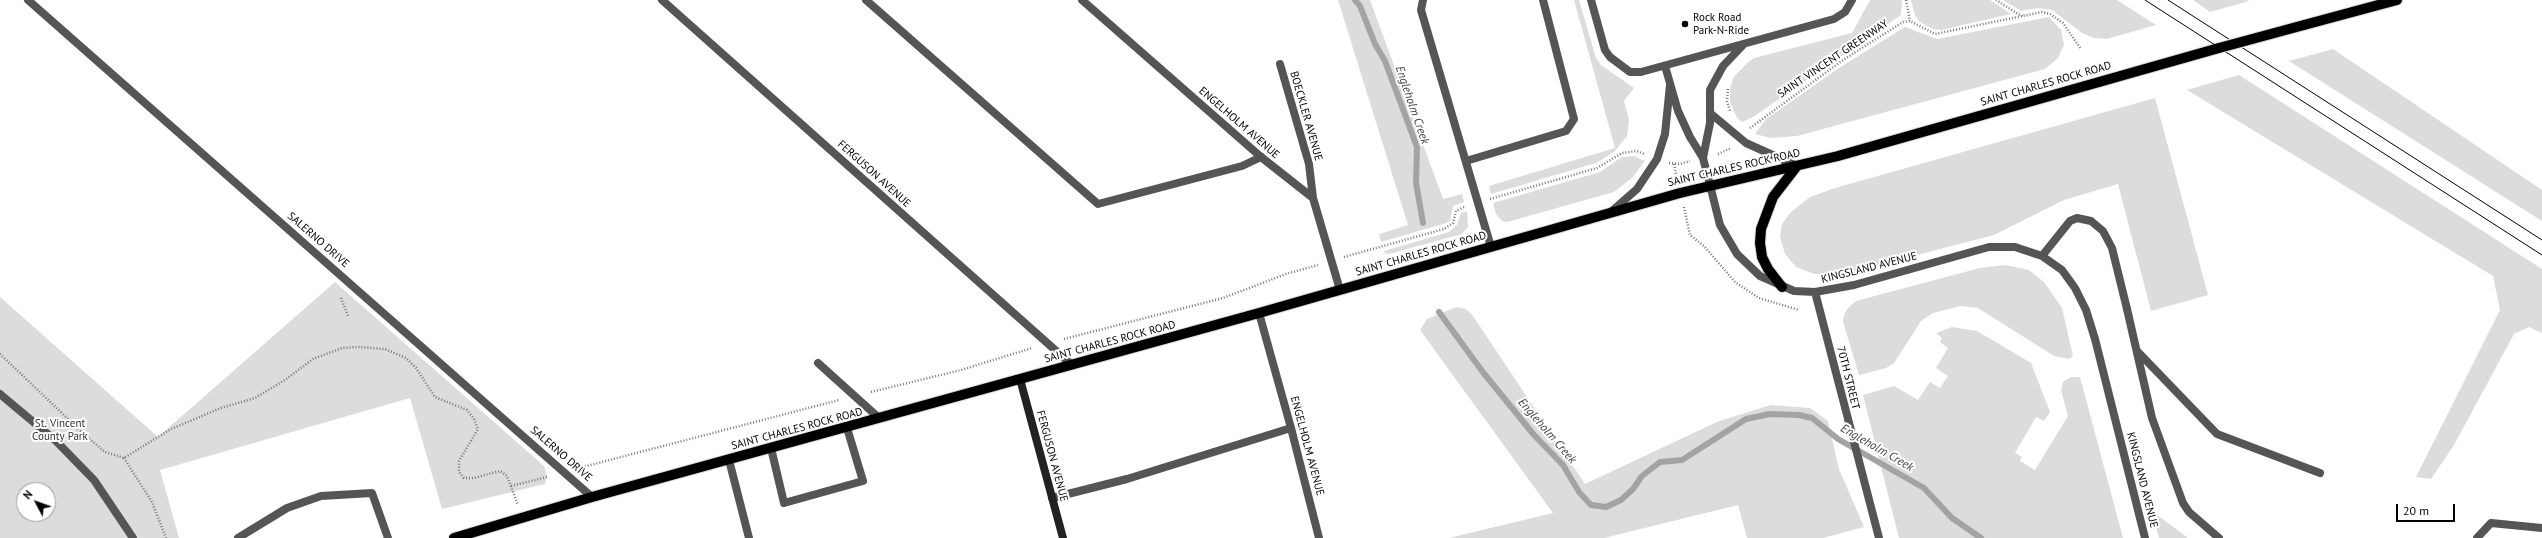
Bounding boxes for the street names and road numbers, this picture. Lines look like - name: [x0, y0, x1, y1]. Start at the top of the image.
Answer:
- street label: SAINT VINCENT GREENWAY: [1775, 17, 1891, 101]
- street label: SAINT CHARLES ROCK ROAD: [1979, 59, 2113, 109]
- street label: BOECKLER AVENUE: [1287, 70, 1325, 162]
- street label: ENGELHOLM AVENUE: [1196, 84, 1282, 162]
- street label: FERGUSON AVENUE: [835, 138, 913, 210]
- street label: SAINT CHARLES ROCK ROAD: [1667, 146, 1801, 190]
- street label: SALERNO DRIVE: [284, 210, 352, 270]
- street label: SAINT CHARLES ROCK ROAD: [1354, 229, 1488, 279]
- street label: KINGSLAND AVENUE: [1820, 250, 1918, 286]
- street label: SAINT CHARLES ROCK ROAD: [1043, 318, 1177, 366]
- street label: 70TH STREET: [1834, 345, 1862, 411]
- street label: ENGELHOLM AVENUE: [1287, 395, 1327, 497]
- street label: SAINT CHARLES ROCK ROAD: [730, 405, 864, 453]
- street label: FERGUSON AVENUE: [1033, 409, 1071, 503]
- street label: SALERNO DRIVE: [527, 424, 595, 484]
- street label: KINGSLAND AVENUE: [2124, 431, 2160, 529]

